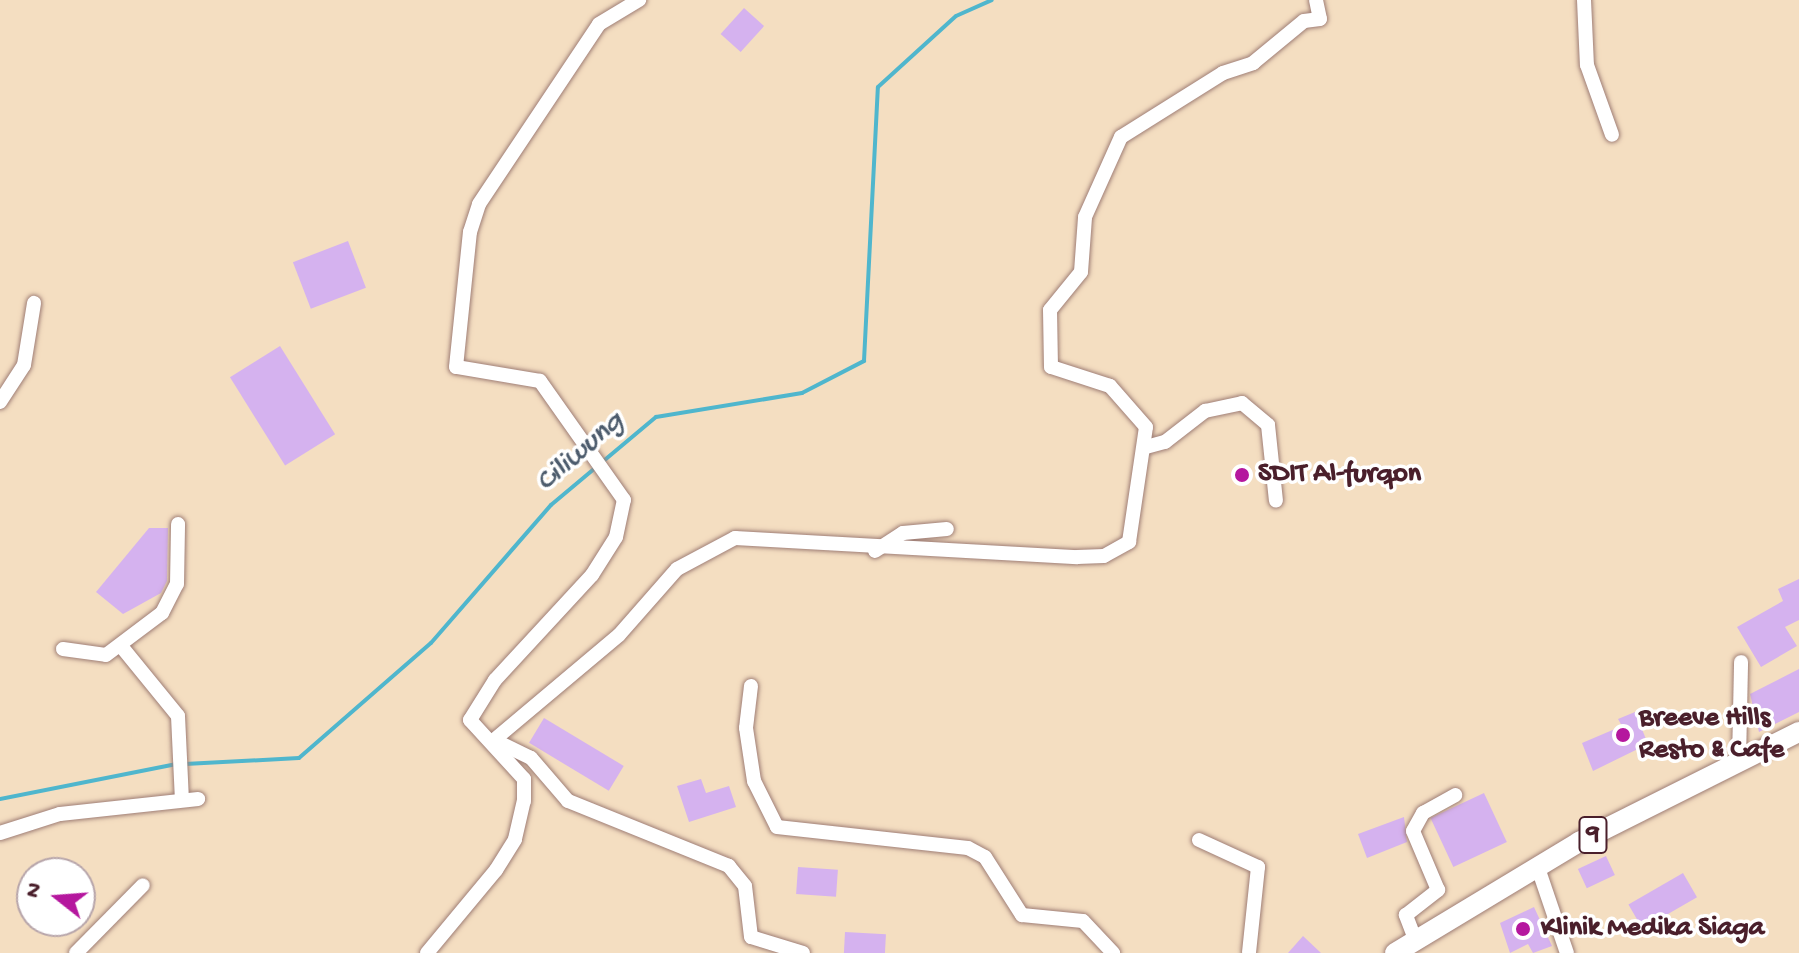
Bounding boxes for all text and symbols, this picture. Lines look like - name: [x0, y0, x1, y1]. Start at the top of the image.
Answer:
- water label: Ciliwung: [530, 405, 632, 501]
- place label: SDIT Al-furqon: [1258, 458, 1421, 492]
- marker: SDIT Al-furqon: [1233, 466, 1251, 484]
- place label: Breeve Hills Resto & Cafe: [1639, 702, 1784, 768]
- marker: Breeve Hills Resto & Cafe: [1614, 726, 1632, 744]
- road number: 9: [1577, 813, 1609, 857]
- north arrow: [16, 857, 96, 937]
- text: N: [20, 880, 49, 901]
- place label: Klinik Medika Siaga: [1541, 912, 1764, 946]
- marker: Klinik Medika Siaga: [1512, 918, 1534, 940]

